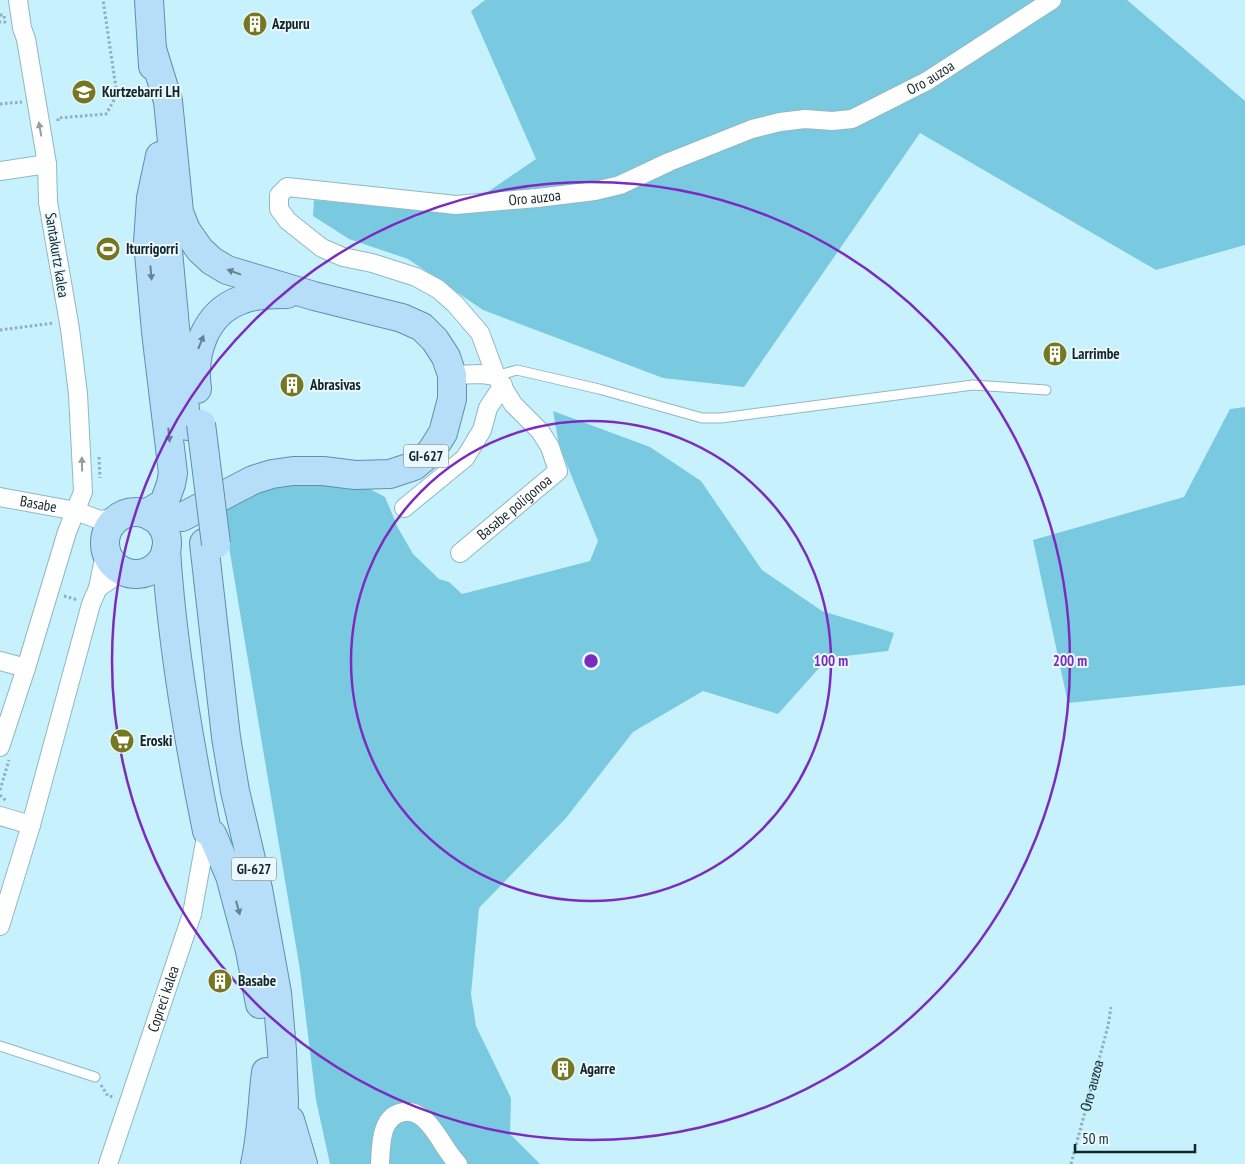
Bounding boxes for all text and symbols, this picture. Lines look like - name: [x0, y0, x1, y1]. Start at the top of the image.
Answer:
- building icon: Azpuru: [242, 11, 268, 37]
- place label: Azpuru: [271, 14, 310, 33]
- street label: Oro auzoa: [903, 56, 958, 99]
- school or university icon: Kurtzebarri LH: [71, 79, 97, 105]
- place label: Kurtzebarri LH: [102, 82, 180, 101]
- one-way arrow: [36, 121, 44, 137]
- street label: Oro auzoa: [508, 185, 562, 209]
- street label: Santakurtz kalea: [41, 211, 74, 299]
- sports icon: Iturrigorri: [95, 236, 121, 262]
- place label: Iturrigorri: [126, 239, 178, 258]
- one-way arrow: [147, 266, 155, 282]
- one-way arrow: [226, 268, 241, 275]
- one-way arrow: [198, 335, 206, 349]
- building icon: Larrimbe: [1042, 341, 1068, 367]
- place label: Larrimbe: [1072, 344, 1120, 363]
- building icon: Abrasivas: [279, 372, 305, 398]
- place label: Abrasivas: [309, 375, 361, 394]
- one-way arrow: [165, 427, 173, 443]
- road number: GI-627: [404, 444, 448, 468]
- one-way arrow: [78, 455, 86, 471]
- street label: Basabe poligonoa: [473, 470, 555, 544]
- street label: Basabe: [19, 491, 58, 516]
- text: 100 m: [814, 651, 848, 670]
- text: 200 m: [1053, 651, 1087, 670]
- centre of rings: [582, 652, 600, 670]
- supermarket icon: Eroski: [109, 728, 135, 754]
- place label: Eroski: [140, 731, 172, 750]
- road number: GI-627: [232, 858, 276, 881]
- one-way arrow: [234, 900, 242, 915]
- street label: Copreci kalea: [143, 963, 183, 1035]
- building icon: Basabe: [207, 968, 233, 994]
- place label: Basabe: [238, 971, 276, 990]
- building icon: Agarre: [550, 1056, 576, 1082]
- street label: Oro auzoa: [1076, 1058, 1107, 1113]
- place label: Agarre: [579, 1059, 615, 1078]
- scale bar: [1075, 1122, 1195, 1154]
- text: 50 m: [1082, 1129, 1108, 1148]

